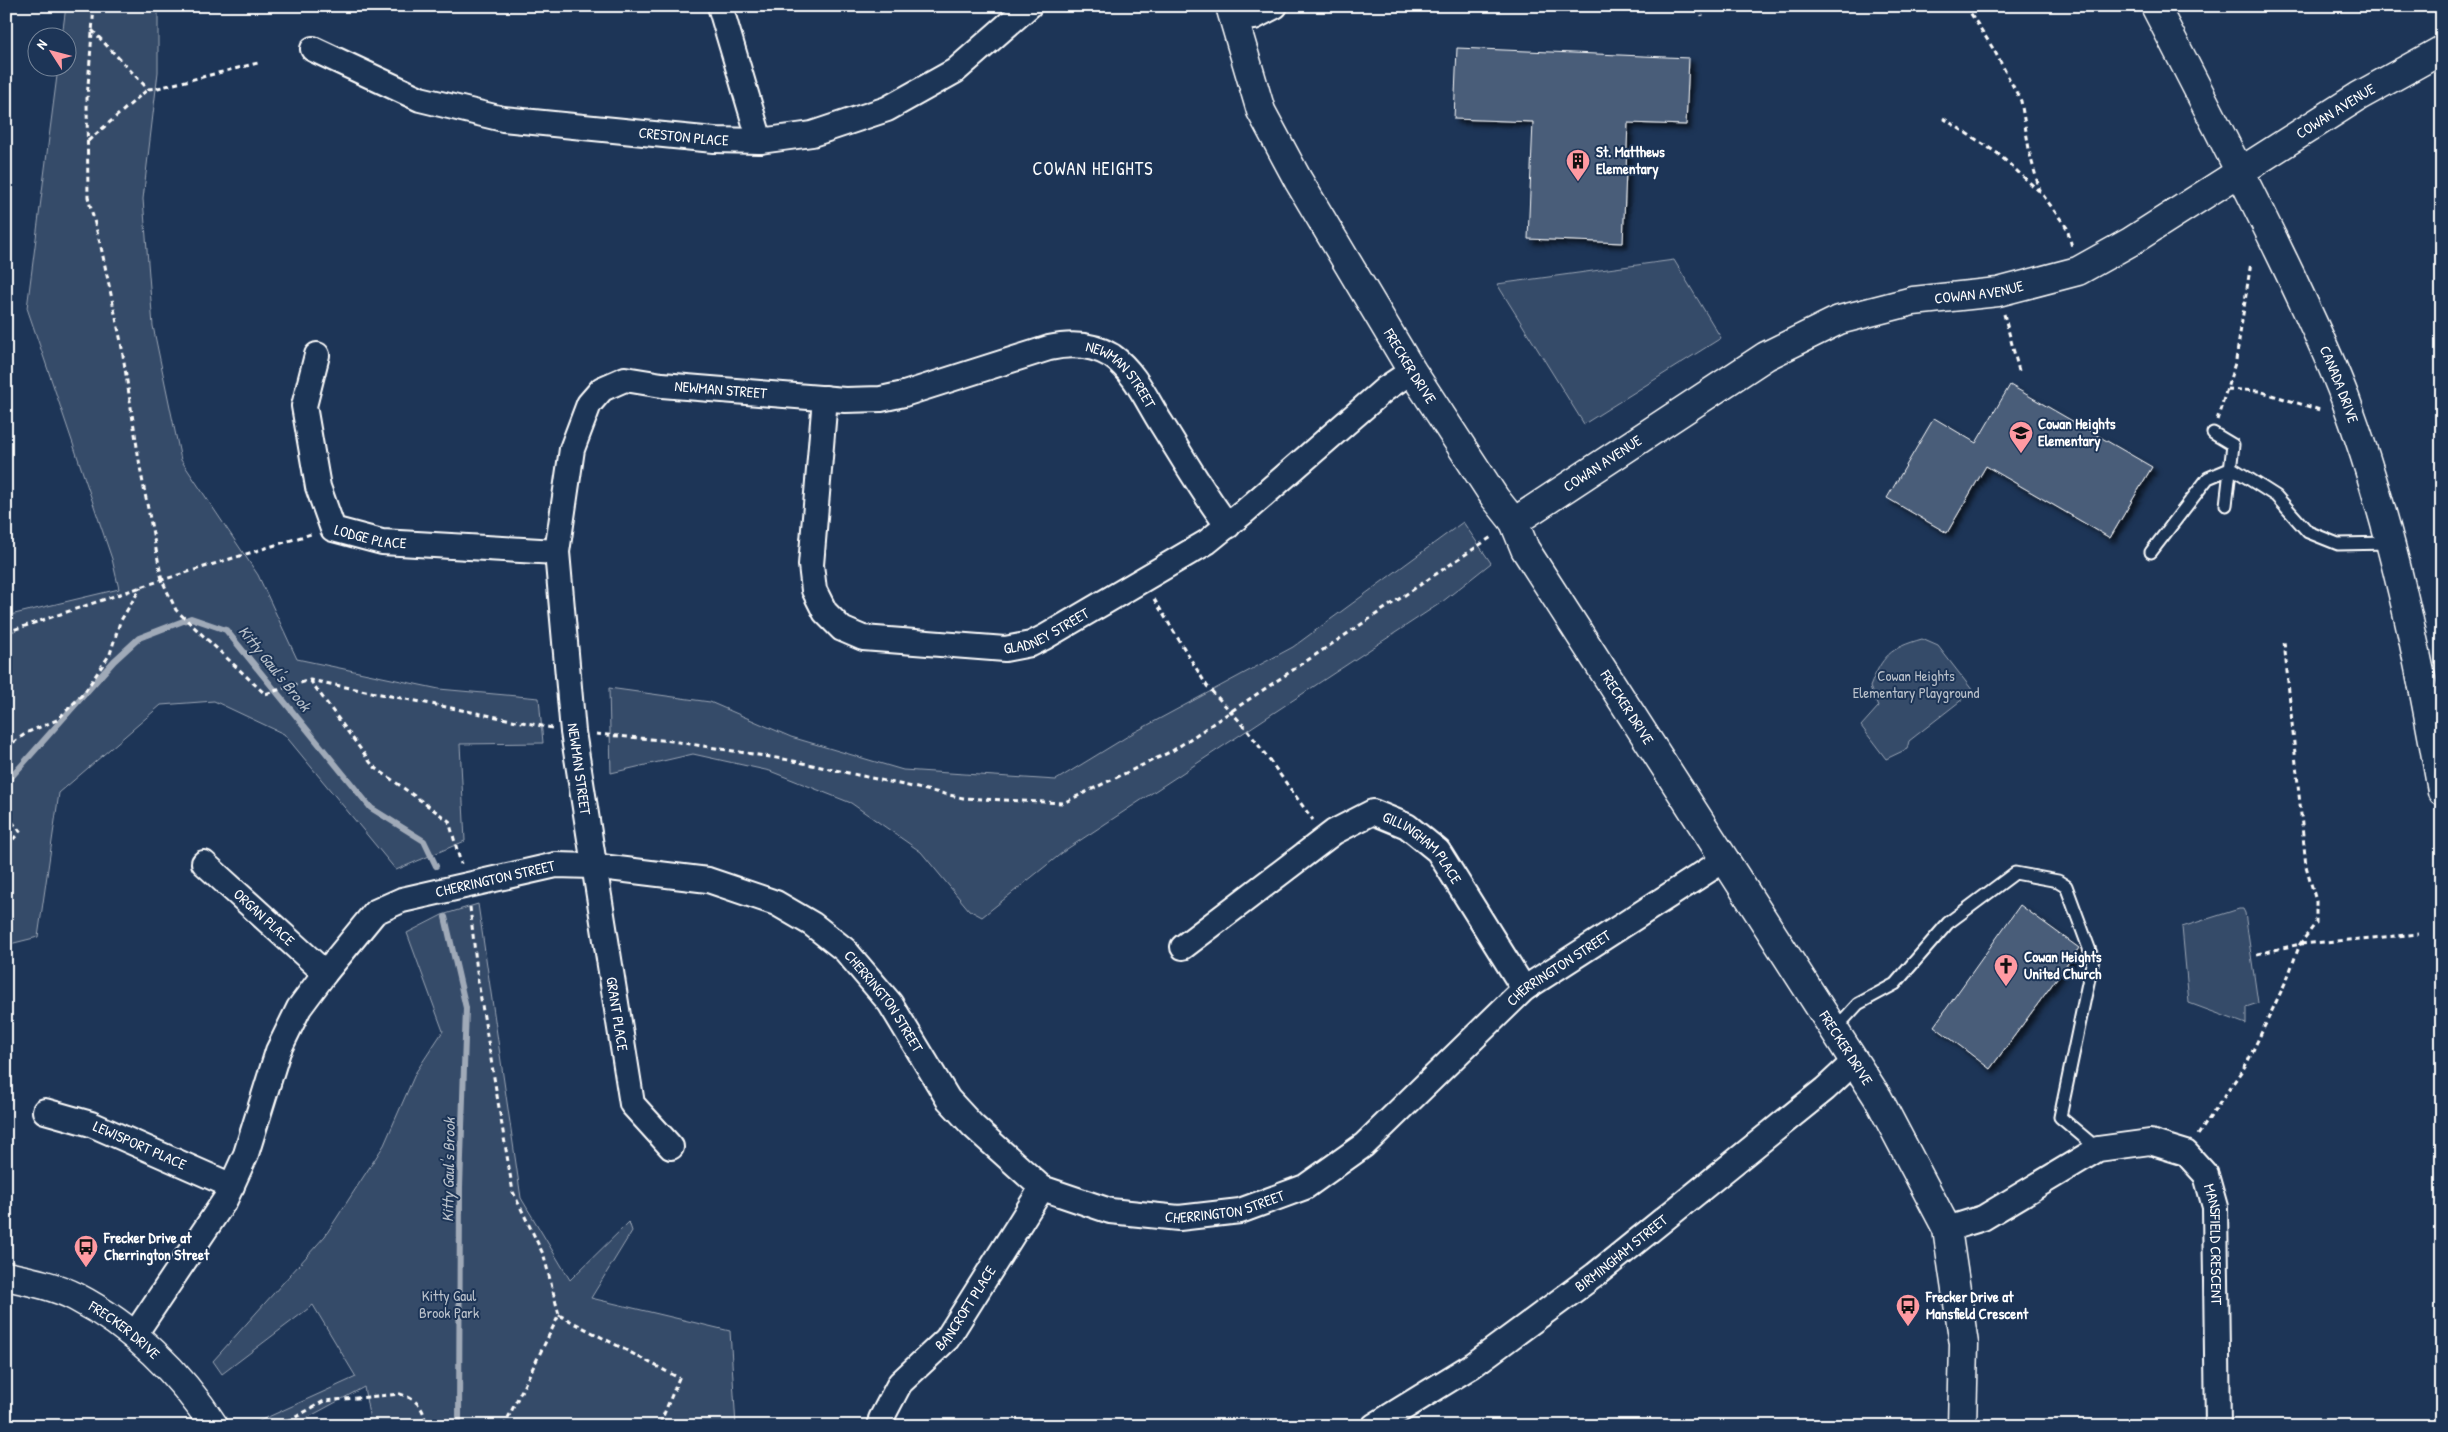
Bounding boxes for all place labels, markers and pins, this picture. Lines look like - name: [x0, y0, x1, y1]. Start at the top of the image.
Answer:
- place label: St. Matthews Elementary: [1596, 141, 1665, 180]
- building icon: St. Matthews Elementary: [1565, 148, 1591, 182]
- place label: Cowan Heights Elementary: [2038, 413, 2116, 452]
- school or university icon: Cowan Heights Elementary: [2008, 420, 2034, 454]
- place label: Cowan Heights United Church: [2024, 946, 2102, 984]
- church icon: Cowan Heights United Church: [1993, 953, 2019, 987]
- place label: Frecker Drive at Cherrington Street: [103, 1227, 210, 1266]
- bus stop icon: Frecker Drive at Cherrington Street: [73, 1234, 99, 1268]
- place label: Frecker Drive at Mansfield Crescent: [1925, 1286, 2029, 1324]
- bus stop icon: Frecker Drive at Mansfield Crescent: [1895, 1293, 1921, 1327]

